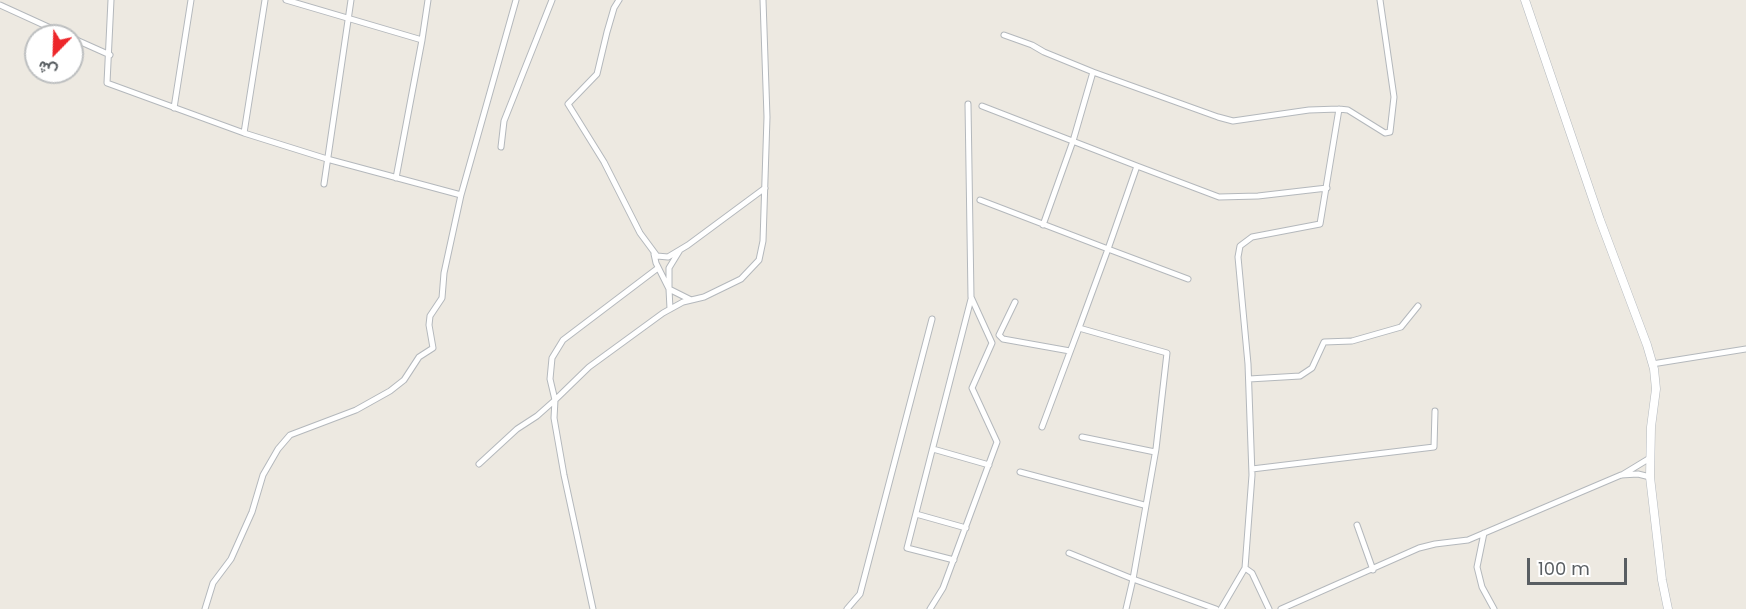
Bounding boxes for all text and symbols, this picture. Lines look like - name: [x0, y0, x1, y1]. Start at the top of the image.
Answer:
- north arrow: [24, 24, 84, 84]
- text: ش: [34, 55, 61, 84]
- scale bar: [1530, 546, 1630, 584]
- text: 100 m: [1538, 556, 1590, 581]

